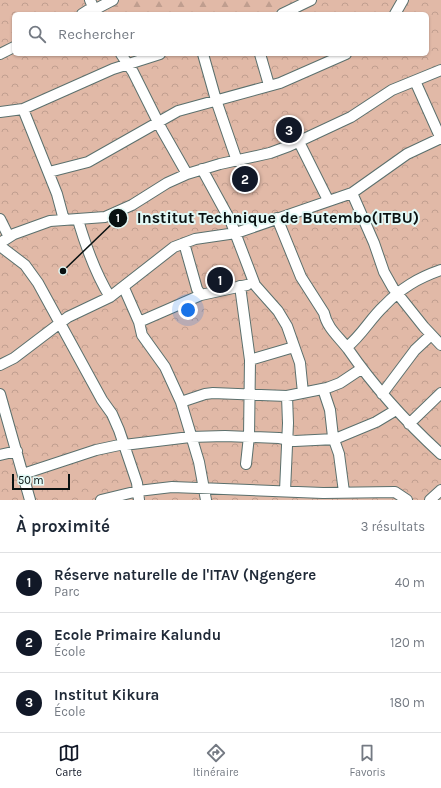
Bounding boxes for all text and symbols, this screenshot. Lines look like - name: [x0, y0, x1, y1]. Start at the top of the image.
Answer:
- search box: [12, 12, 429, 56]
- icon: search: [26, 23, 48, 45]
- text: Rechercher: [58, 25, 135, 43]
- pin: 3: [276, 115, 302, 145]
- pin: 2: [232, 164, 258, 194]
- callout: Institut Technique de Butembo(ITBU): [108, 204, 427, 232]
- text: Institut Technique de Butembo(ITBU): [137, 208, 419, 227]
- text: 1: [116, 211, 120, 225]
- pin: 1: [207, 265, 233, 295]
- your location: [178, 300, 198, 320]
- scale bar: [12, 472, 70, 491]
- text: 50 m: [18, 474, 44, 487]
- text: À proximité: [16, 516, 110, 536]
- text: 3 résultats: [361, 519, 425, 534]
- text: Réserve naturelle de l'ITAV (Ngengere: [54, 566, 316, 584]
- text: 1: [27, 575, 31, 590]
- text: 40 m: [395, 575, 425, 590]
- text: Parc: [54, 584, 80, 599]
- text: Ecole Primaire Kalundu: [54, 626, 221, 644]
- text: 2: [25, 635, 33, 650]
- text: 120 m: [390, 635, 425, 650]
- text: École: [54, 644, 85, 659]
- text: Institut Kikura: [54, 686, 159, 704]
- text: 3: [25, 695, 33, 710]
- text: 180 m: [390, 695, 425, 710]
- text: École: [54, 704, 85, 719]
- tab: Carte: [55, 742, 82, 779]
- tab: Itinéraire: [193, 742, 239, 779]
- tab: Favoris: [349, 742, 386, 779]

